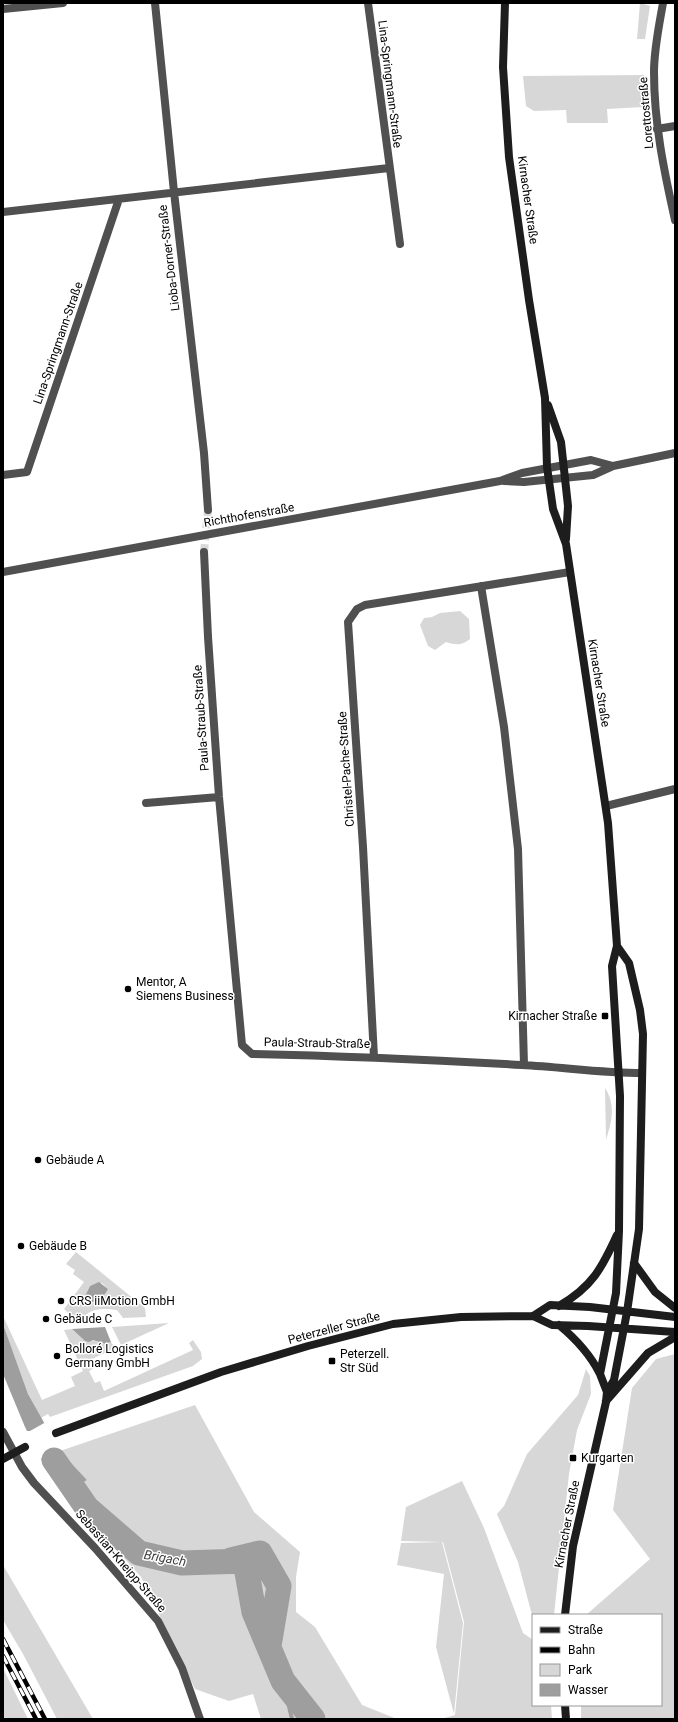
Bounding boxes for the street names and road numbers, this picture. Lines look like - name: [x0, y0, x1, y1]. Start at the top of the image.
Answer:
- street label: Lina-Springmann-Straße: [375, 19, 405, 149]
- street label: Lorettostraße: [636, 76, 656, 150]
- street label: Kirnacher Straße: [515, 155, 541, 245]
- street label: Lioba-Dorner-Straße: [156, 204, 182, 312]
- street label: Lina-Springmann-Straße: [30, 280, 86, 406]
- street label: Richthofenstraße: [203, 500, 295, 530]
- street label: Kirnacher Straße: [585, 638, 613, 728]
- street label: Paula-Straub-Straße: [190, 664, 212, 772]
- street label: Christel-Pache-Straße: [335, 711, 357, 827]
- street label: Paula-Straub-Straße: [264, 1035, 370, 1051]
- street label: Peterzeller Straße: [287, 1309, 381, 1347]
- street label: Kirnacher Straße: [552, 1479, 582, 1569]
- street label: Sebastian-Kneipp-Straße: [73, 1507, 169, 1615]

